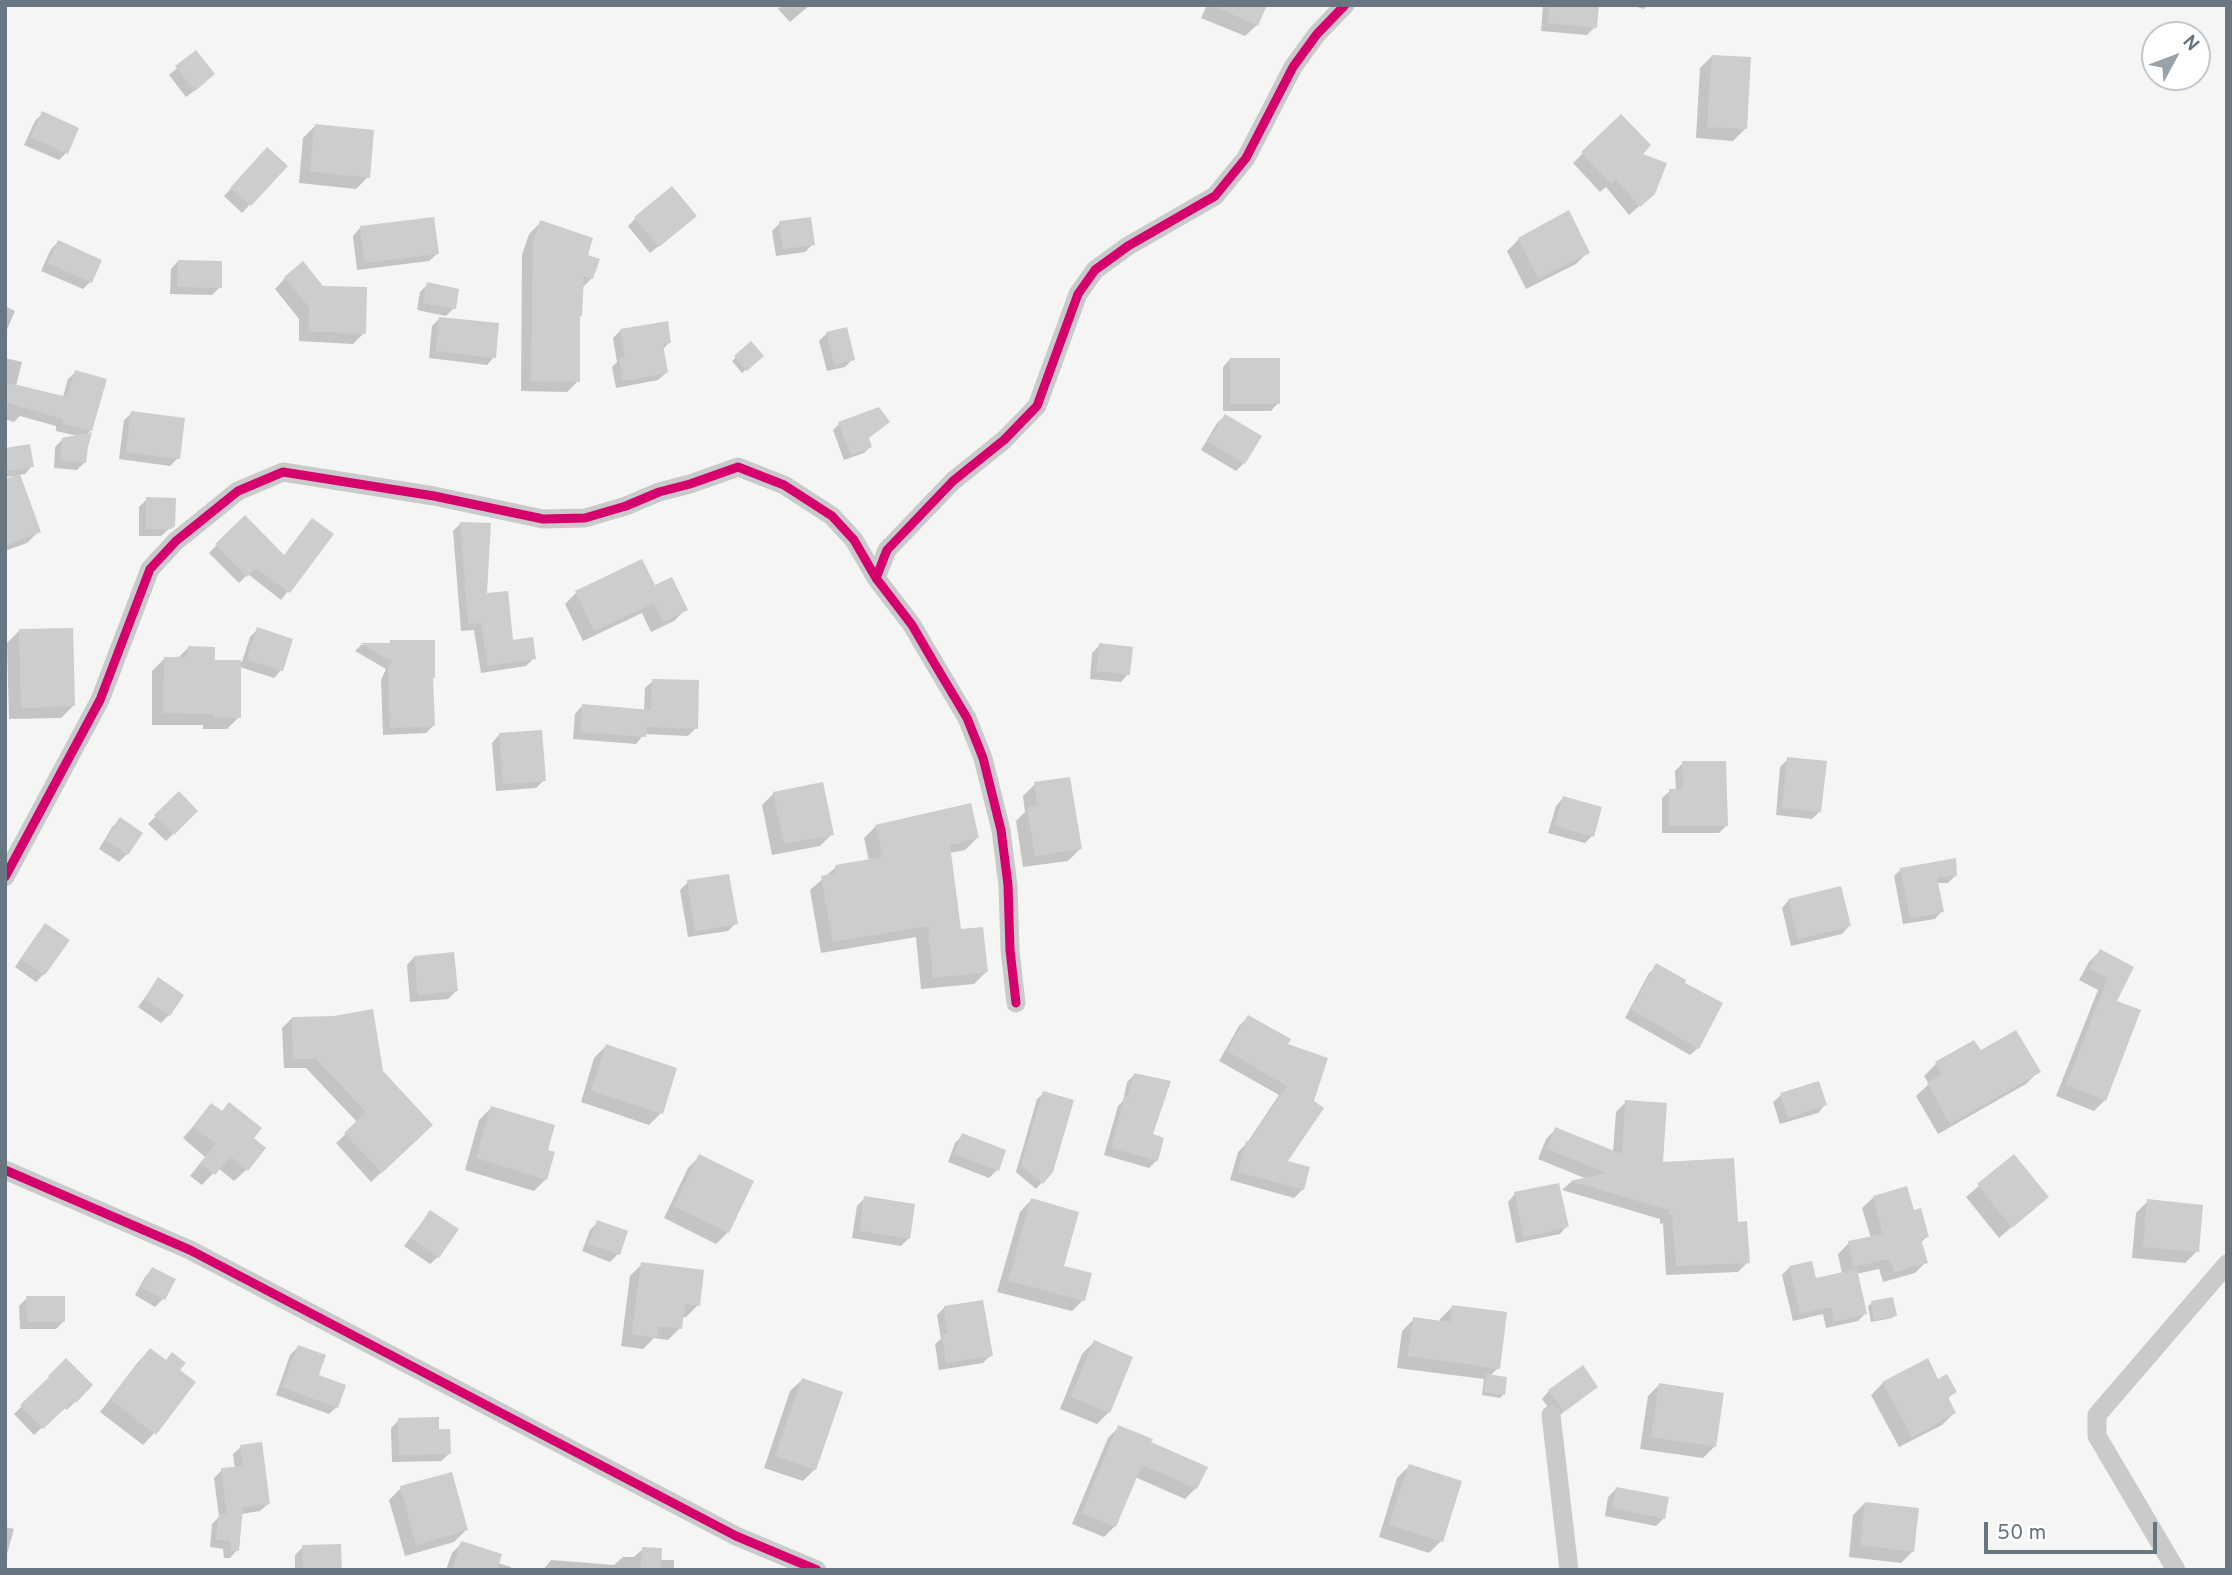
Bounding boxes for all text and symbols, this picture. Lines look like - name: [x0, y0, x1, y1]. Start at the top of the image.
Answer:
- north arrow: [2141, 21, 2211, 91]
- text: N: [2177, 31, 2204, 57]
- scale bar: [1987, 1508, 2160, 1552]
- text: 50 m: [1997, 1520, 2046, 1547]

